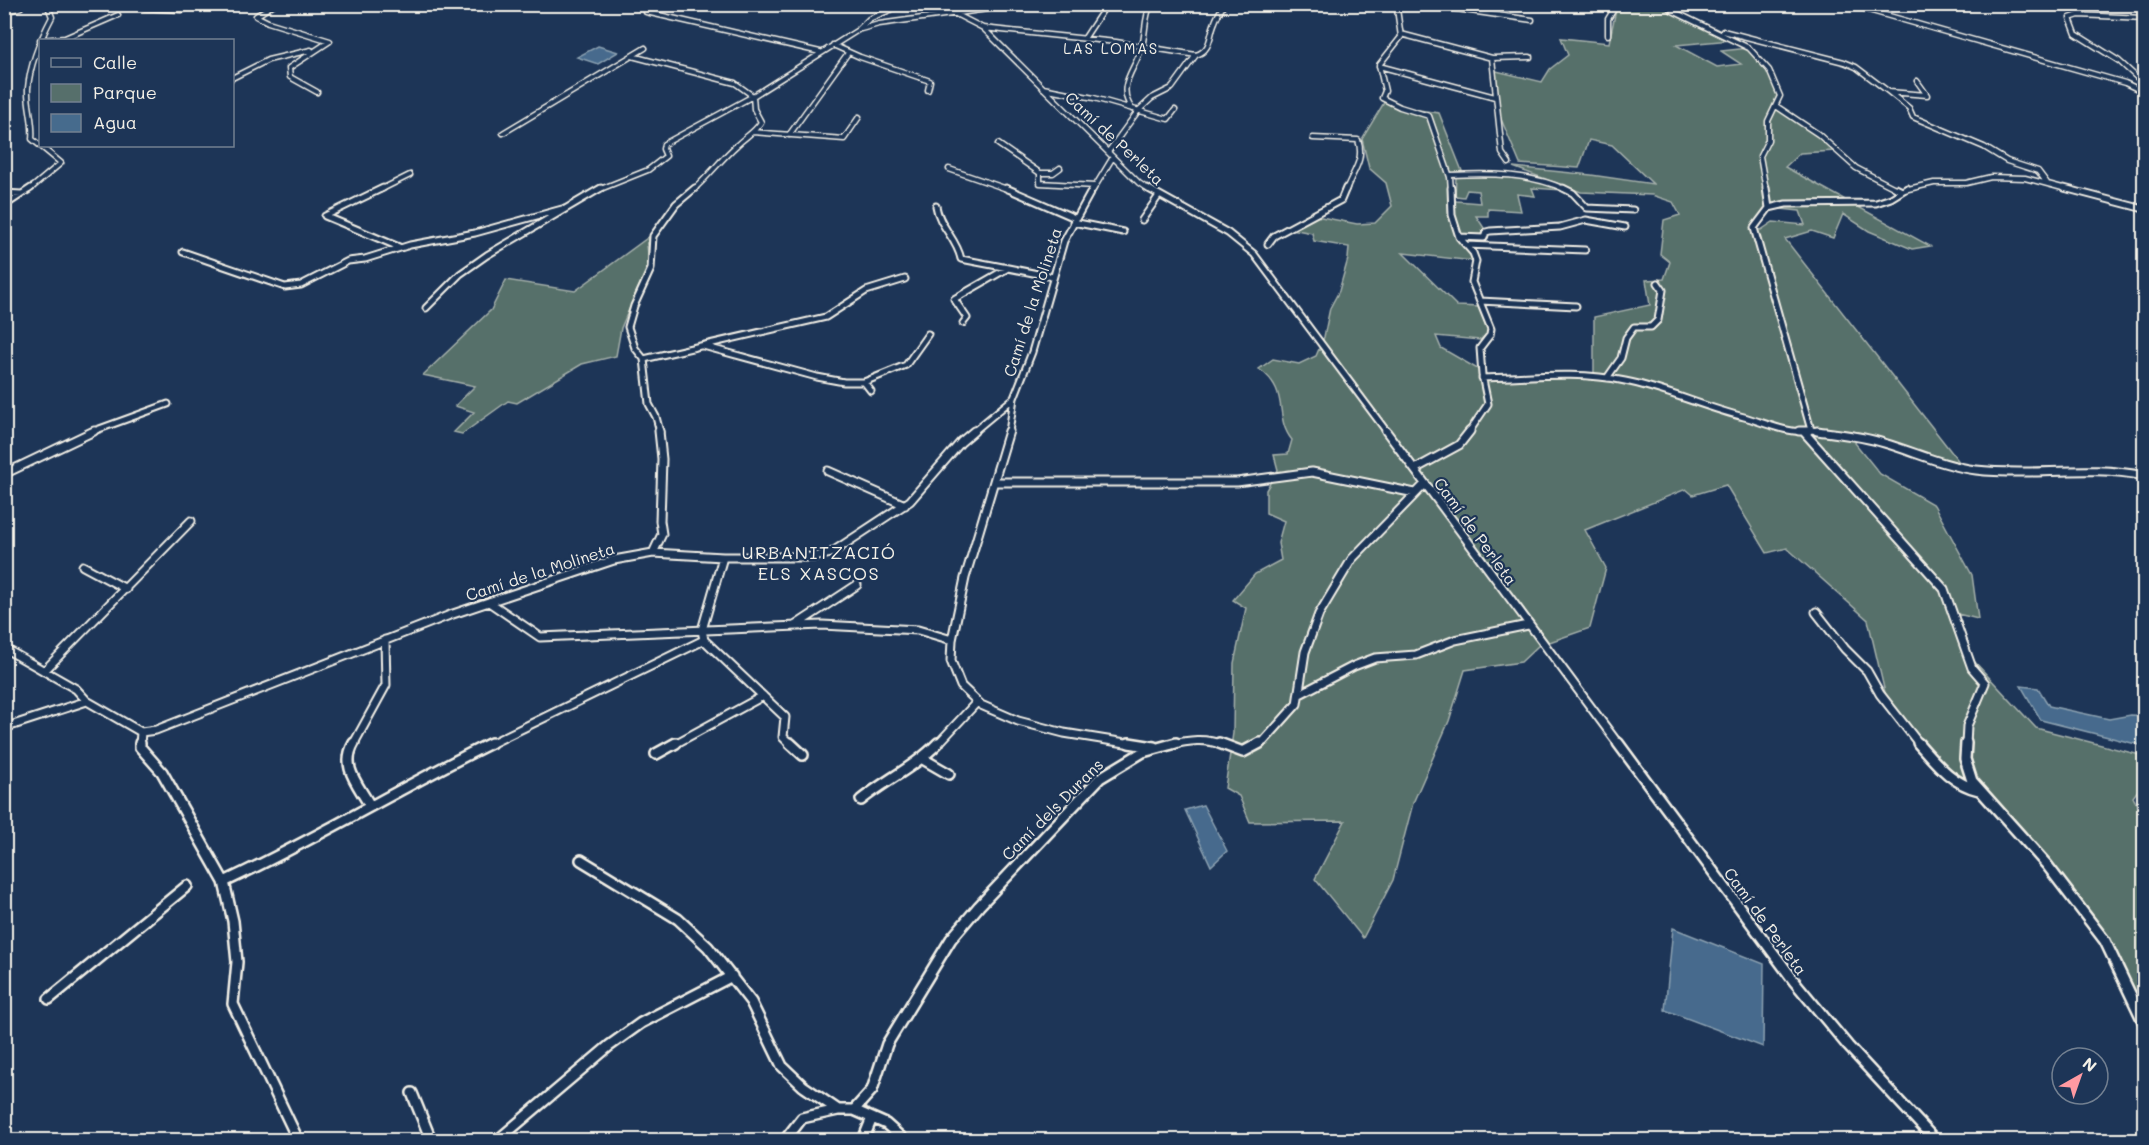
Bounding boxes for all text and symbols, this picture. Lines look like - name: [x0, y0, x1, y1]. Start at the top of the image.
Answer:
- district label: LAS LOMAS: [1063, 38, 1159, 58]
- legend: [39, 39, 234, 147]
- text: Calle: [93, 50, 137, 74]
- text: Parque: [93, 80, 157, 104]
- street label: Camí de Perleta: [1061, 87, 1169, 189]
- text: Agua: [93, 110, 137, 134]
- street label: Camí de la Molineta: [998, 225, 1066, 379]
- street label: Camí de Perleta: [1430, 473, 1522, 589]
- street label: Camí de la Molineta: [463, 537, 617, 605]
- district label: URBANITZACIÓ ELS XASCOS: [742, 540, 896, 585]
- street label: Camí dels Durans: [997, 754, 1107, 864]
- street label: Camí de Perleta: [1720, 863, 1812, 979]
- north arrow: [2050, 1046, 2110, 1106]
- text: N: [2079, 1052, 2101, 1076]

